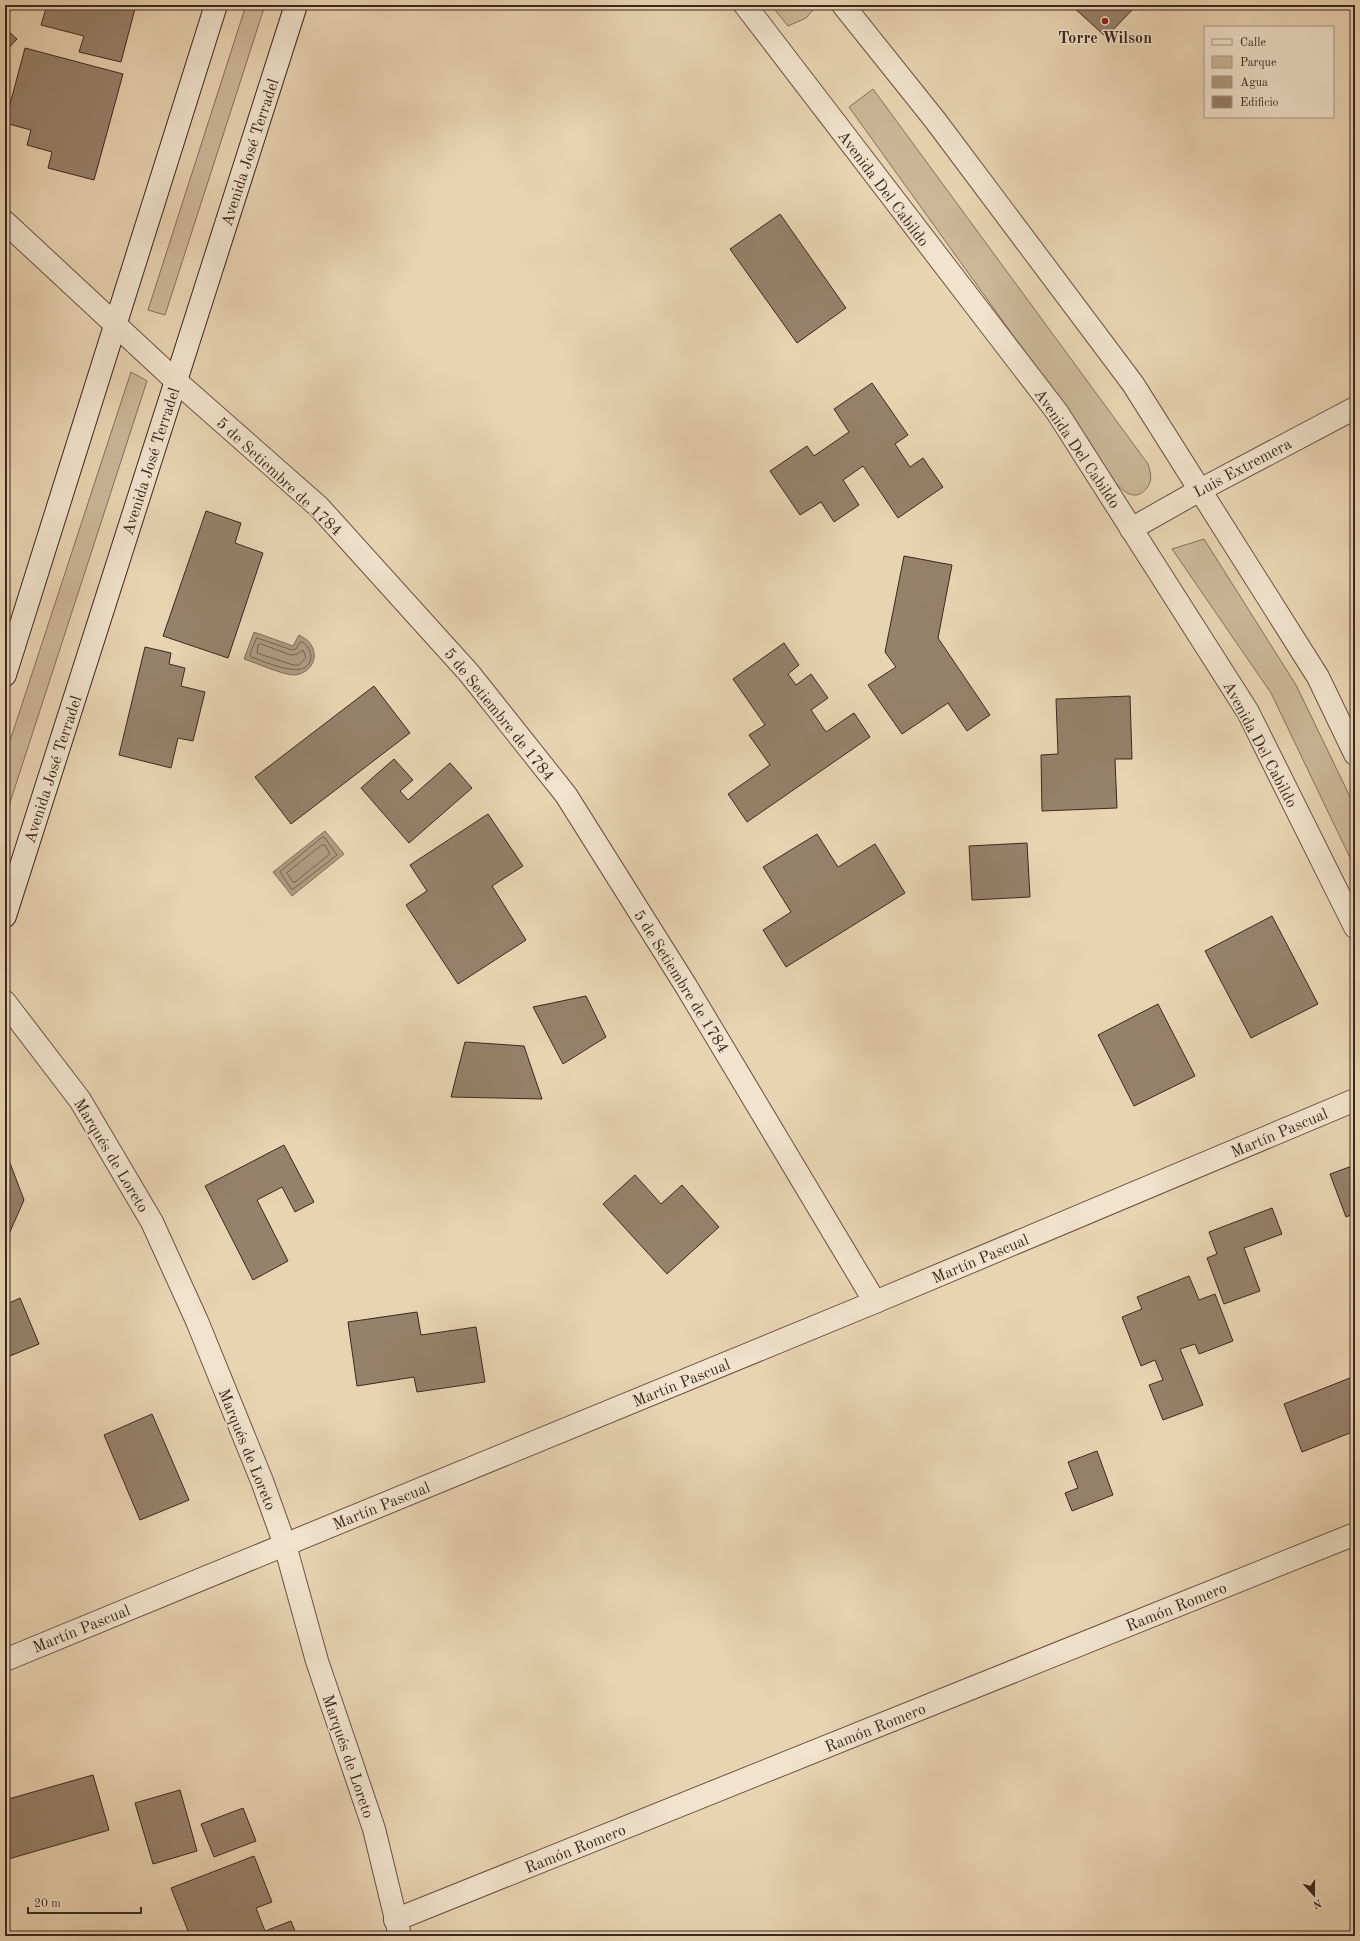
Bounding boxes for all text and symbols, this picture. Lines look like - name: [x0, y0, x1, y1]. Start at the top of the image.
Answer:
- marker: Torre Wilson: [1100, 16, 1110, 26]
- legend: [1204, 26, 1334, 118]
- place label: Torre Wilson: [1058, 31, 1152, 47]
- text: Calle: [1240, 37, 1266, 49]
- text: Parque: [1240, 57, 1277, 69]
- street label: Avenida José Terradel: [219, 77, 282, 228]
- text: Agua: [1240, 77, 1268, 89]
- text: Edificio: [1240, 97, 1279, 109]
- street label: Avenida Del Cabildo: [834, 128, 931, 250]
- street label: Avenida José Terradel: [120, 386, 183, 537]
- street label: Avenida Del Cabildo: [1030, 386, 1122, 512]
- street label: 5 de Setiembre de 1784: [213, 415, 344, 540]
- street label: Luis Extremera: [1191, 436, 1295, 501]
- street label: 5 de Setiembre de 1784: [440, 646, 557, 784]
- street label: Avenida Del Cabildo: [1219, 679, 1299, 811]
- street label: Avenida José Terradel: [22, 694, 85, 845]
- street label: 5 de Setiembre de 1784: [630, 908, 731, 1056]
- street label: Marqués de Loreto: [70, 1096, 151, 1216]
- street label: Martín Pascual: [1229, 1106, 1331, 1161]
- street label: Martín Pascual: [930, 1232, 1032, 1287]
- street label: Martín Pascual: [631, 1357, 733, 1411]
- street label: Marqués de Loreto: [214, 1387, 278, 1513]
- street label: Martín Pascual: [331, 1480, 433, 1534]
- street label: Ramón Romero: [1124, 1580, 1229, 1635]
- street label: Martín Pascual: [31, 1603, 133, 1657]
- street label: Marqués de Loreto: [318, 1693, 376, 1821]
- street label: Ramón Romero: [823, 1701, 928, 1756]
- street label: Ramón Romero: [523, 1822, 628, 1877]
- north arrow: [1294, 1875, 1334, 1915]
- scale bar: [28, 1889, 141, 1915]
- text: N: [1311, 1896, 1323, 1910]
- text: 20 m: [34, 1898, 61, 1910]

